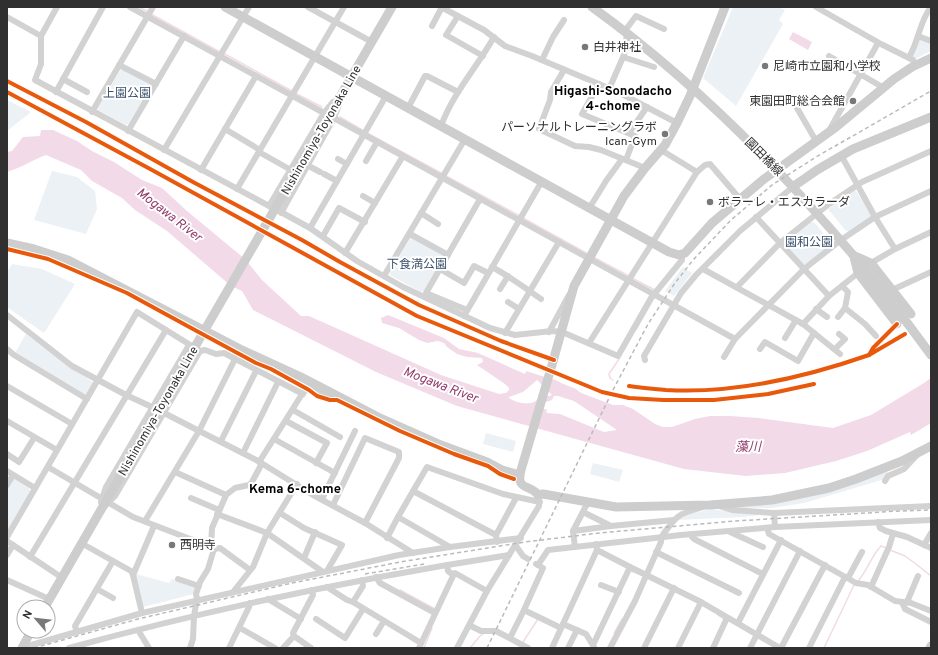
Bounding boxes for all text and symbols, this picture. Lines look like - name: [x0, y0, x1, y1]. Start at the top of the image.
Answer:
- place label: 白井神社: [593, 40, 641, 56]
- marker: 白井神社: [580, 42, 590, 52]
- place label: 尼崎市立園和小学校: [773, 59, 881, 75]
- marker: 尼崎市立園和小学校: [760, 61, 770, 71]
- street label: Nishinomiya-Toyonaka Line: [278, 63, 366, 198]
- district label: Higashi-Sonodacho 4-chome: [554, 84, 672, 115]
- park label: 上園公園: [103, 86, 151, 102]
- place label: 東園田町総合会館: [749, 94, 845, 110]
- marker: 東園田町総合会館: [848, 96, 858, 106]
- place label: パーソナルトレーニングラボ Ican-Gym: [501, 120, 657, 150]
- marker: パーソナルトレーニングラボ Ican-Gym: [660, 129, 670, 139]
- street label: 園田橋線: [741, 135, 786, 180]
- water label: Mogawa River: [133, 185, 205, 247]
- place label: ボラーレ・エスカラーダ: [718, 195, 850, 211]
- marker: ボラーレ・エスカラーダ: [705, 197, 715, 207]
- park label: 園和公園: [785, 235, 833, 251]
- park label: 下食満公園: [387, 257, 447, 273]
- street label: Nishinomiya-Toyonaka Line: [115, 344, 203, 479]
- water label: Mogawa River: [401, 364, 481, 408]
- water label: 藻川: [735, 440, 763, 456]
- district label: Kema 6-chome: [249, 482, 341, 498]
- place label: 西明寺: [180, 538, 216, 554]
- marker: 西明寺: [167, 540, 177, 550]
- north arrow: [16, 599, 56, 639]
- text: N: [20, 608, 36, 622]

